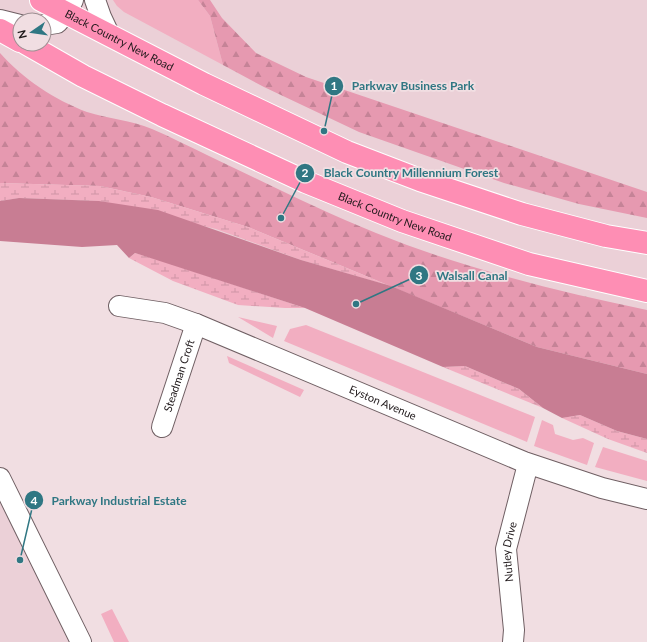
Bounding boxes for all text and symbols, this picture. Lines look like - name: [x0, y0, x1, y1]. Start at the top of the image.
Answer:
- street label: Black Country New Road: [63, 7, 176, 73]
- north arrow: [12, 12, 52, 52]
- text: N: [14, 29, 29, 40]
- callout: Parkway Business Park: [324, 74, 483, 98]
- text: 1: [331, 78, 338, 93]
- text: Parkway Business Park: [352, 78, 475, 93]
- callout: Black Country Millennium Forest: [295, 161, 506, 185]
- text: 2: [302, 165, 309, 180]
- text: Black Country Millennium Forest: [324, 165, 499, 180]
- street label: Black Country New Road: [337, 189, 454, 243]
- callout: Walsall Canal: [409, 263, 516, 287]
- text: 3: [416, 268, 423, 283]
- text: Walsall Canal: [436, 268, 508, 283]
- street label: Steadman Croft: [160, 337, 197, 413]
- street label: Eyston Avenue: [347, 382, 419, 422]
- callout: Parkway Industrial Estate: [24, 488, 195, 512]
- text: 4: [31, 493, 38, 508]
- text: Parkway Industrial Estate: [51, 493, 187, 508]
- street label: Nutley Drive: [499, 520, 519, 583]

